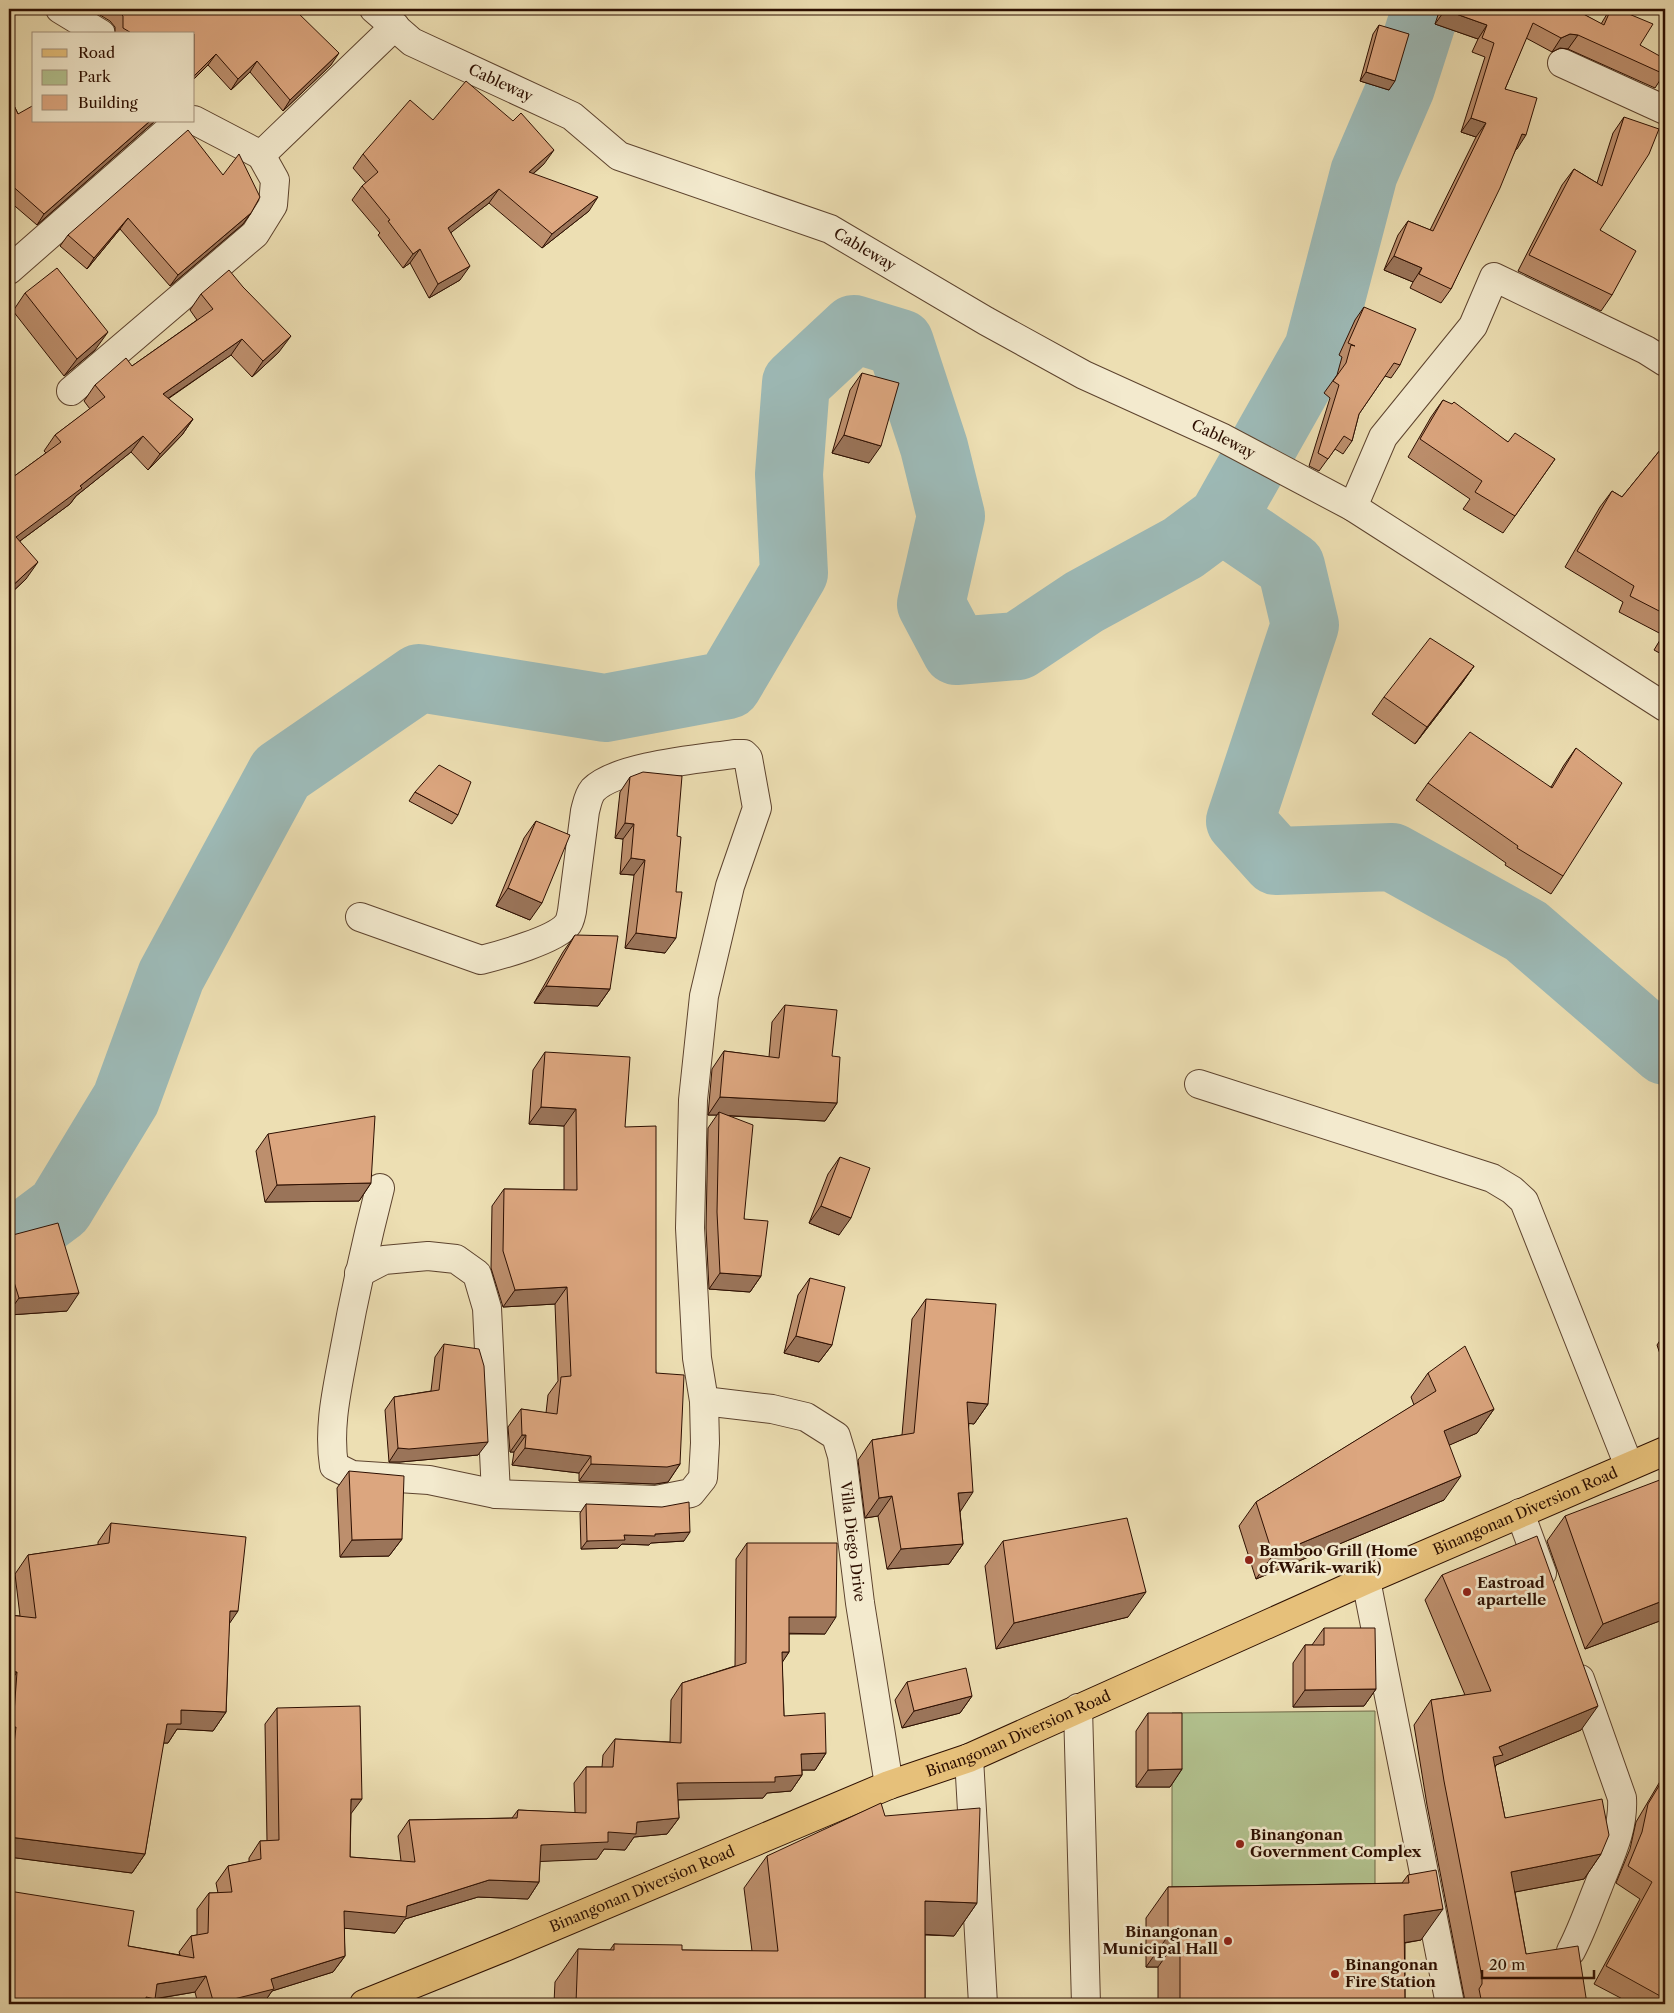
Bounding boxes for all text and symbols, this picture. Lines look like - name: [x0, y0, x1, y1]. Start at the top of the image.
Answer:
- legend: [32, 32, 195, 122]
- text: Road: [78, 43, 115, 62]
- street label: Cableway: [466, 59, 537, 106]
- text: Park: [78, 67, 112, 86]
- text: Building: [78, 93, 138, 112]
- street label: Cableway: [830, 223, 900, 275]
- street label: Cableway: [1189, 415, 1259, 463]
- street label: Binangonan Diversion Road: [1430, 1463, 1621, 1559]
- street label: Villa Diego Drive: [836, 1479, 870, 1603]
- place label: Bamboo Grill (Home of Warik-warik): [1259, 1541, 1418, 1577]
- marker: Bamboo Grill (Home of Warik-warik): [1243, 1554, 1255, 1566]
- place label: Eastroad apartelle: [1477, 1573, 1546, 1609]
- marker: Eastroad apartelle: [1461, 1586, 1473, 1598]
- street label: Binangonan Diversion Road: [923, 1686, 1114, 1781]
- place label: Binangonan Government Complex: [1250, 1825, 1421, 1861]
- marker: Binangonan Government Complex: [1234, 1838, 1246, 1850]
- street label: Binangonan Diversion Road: [546, 1841, 738, 1936]
- place label: Binangonan Municipal Hall: [1103, 1922, 1219, 1958]
- marker: Binangonan Municipal Hall: [1222, 1935, 1234, 1947]
- scale bar: [1482, 1948, 1594, 1980]
- place label: Binangonan Fire Station: [1345, 1955, 1439, 1991]
- text: 20 m: [1489, 1955, 1525, 1974]
- marker: Binangonan Fire Station: [1329, 1968, 1341, 1980]

